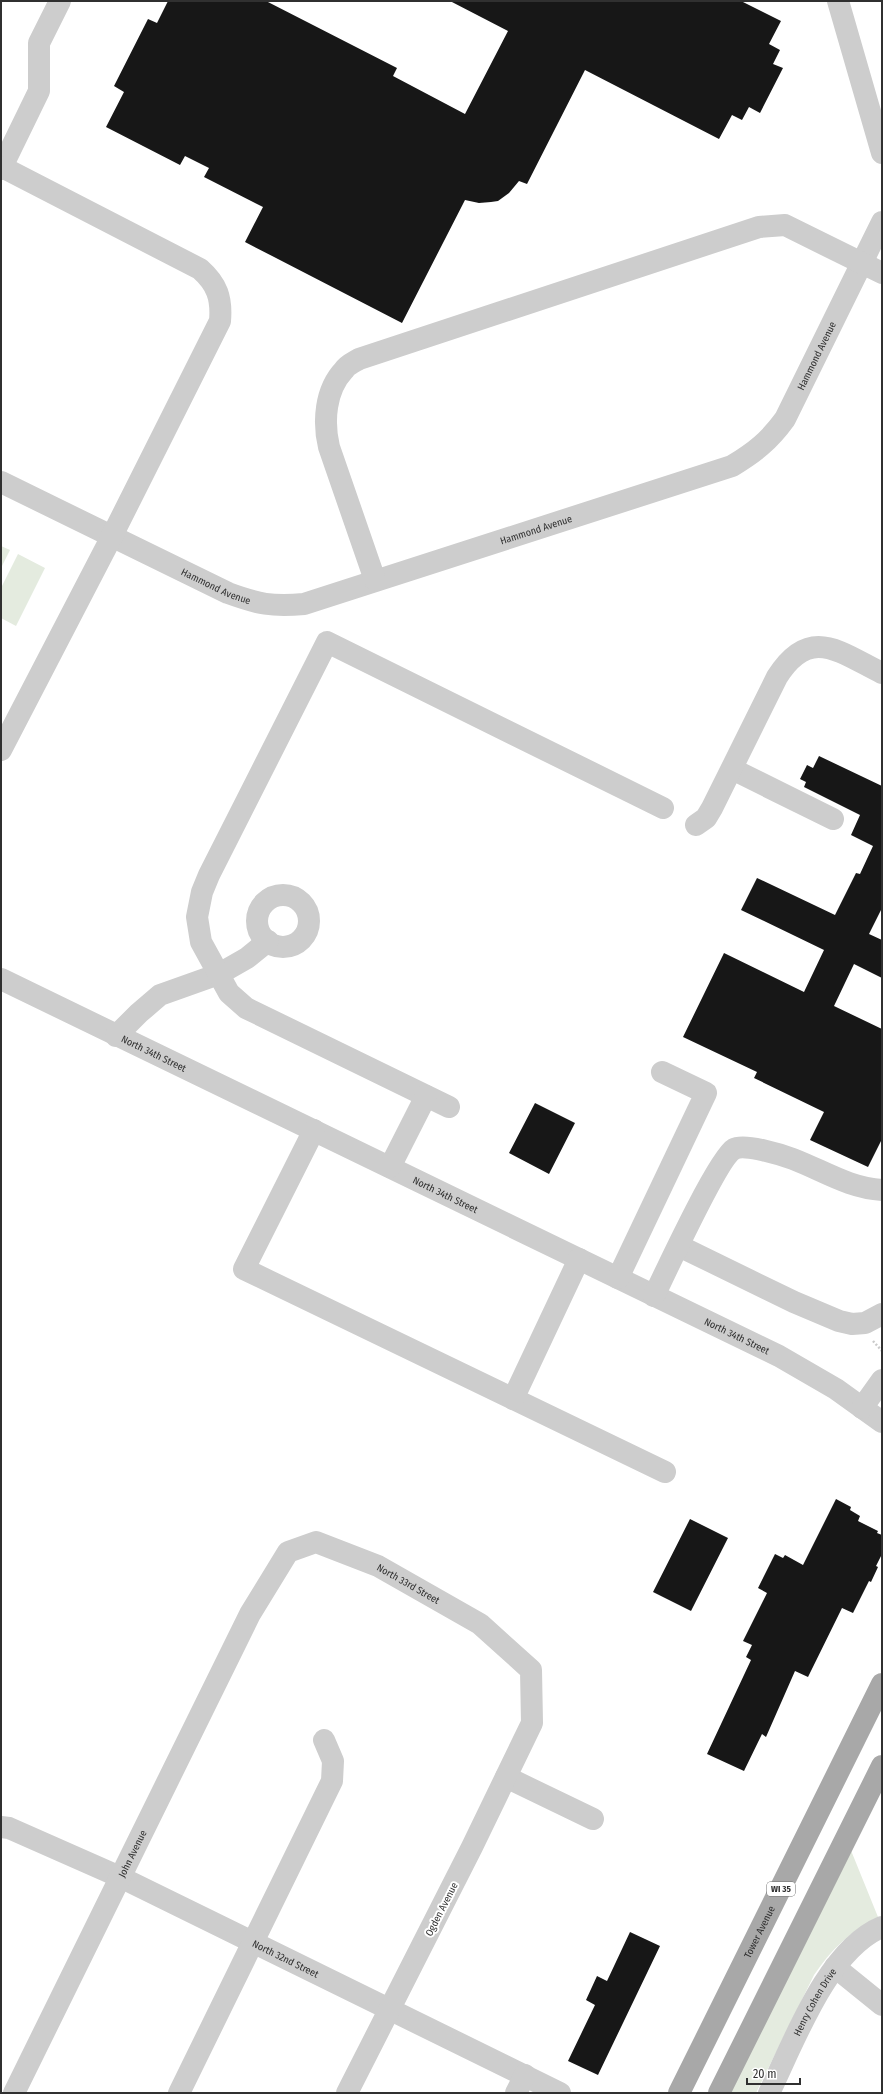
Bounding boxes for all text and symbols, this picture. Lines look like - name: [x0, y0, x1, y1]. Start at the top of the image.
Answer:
- street label: Hammond Avenue: [795, 320, 839, 392]
- street label: Hammond Avenue: [499, 513, 574, 547]
- street label: Hammond Avenue: [179, 566, 252, 607]
- street label: North 34th Street: [119, 1033, 189, 1075]
- street label: North 34th Street: [411, 1175, 480, 1216]
- street label: North 34th Street: [702, 1316, 772, 1358]
- street label: North 33rd Street: [374, 1562, 442, 1607]
- street label: John Avenue: [116, 1828, 150, 1879]
- street label: Ogden Avenue: [423, 1880, 461, 1938]
- road number: WI 35: [767, 1882, 795, 1896]
- street label: Tower Avenue: [742, 1904, 778, 1960]
- street label: North 32nd Street: [250, 1938, 321, 1981]
- street label: Henry Cohen Drive: [791, 1966, 839, 2038]
- scale bar: [747, 2060, 800, 2086]
- text: 20 m: [753, 2067, 777, 2081]

